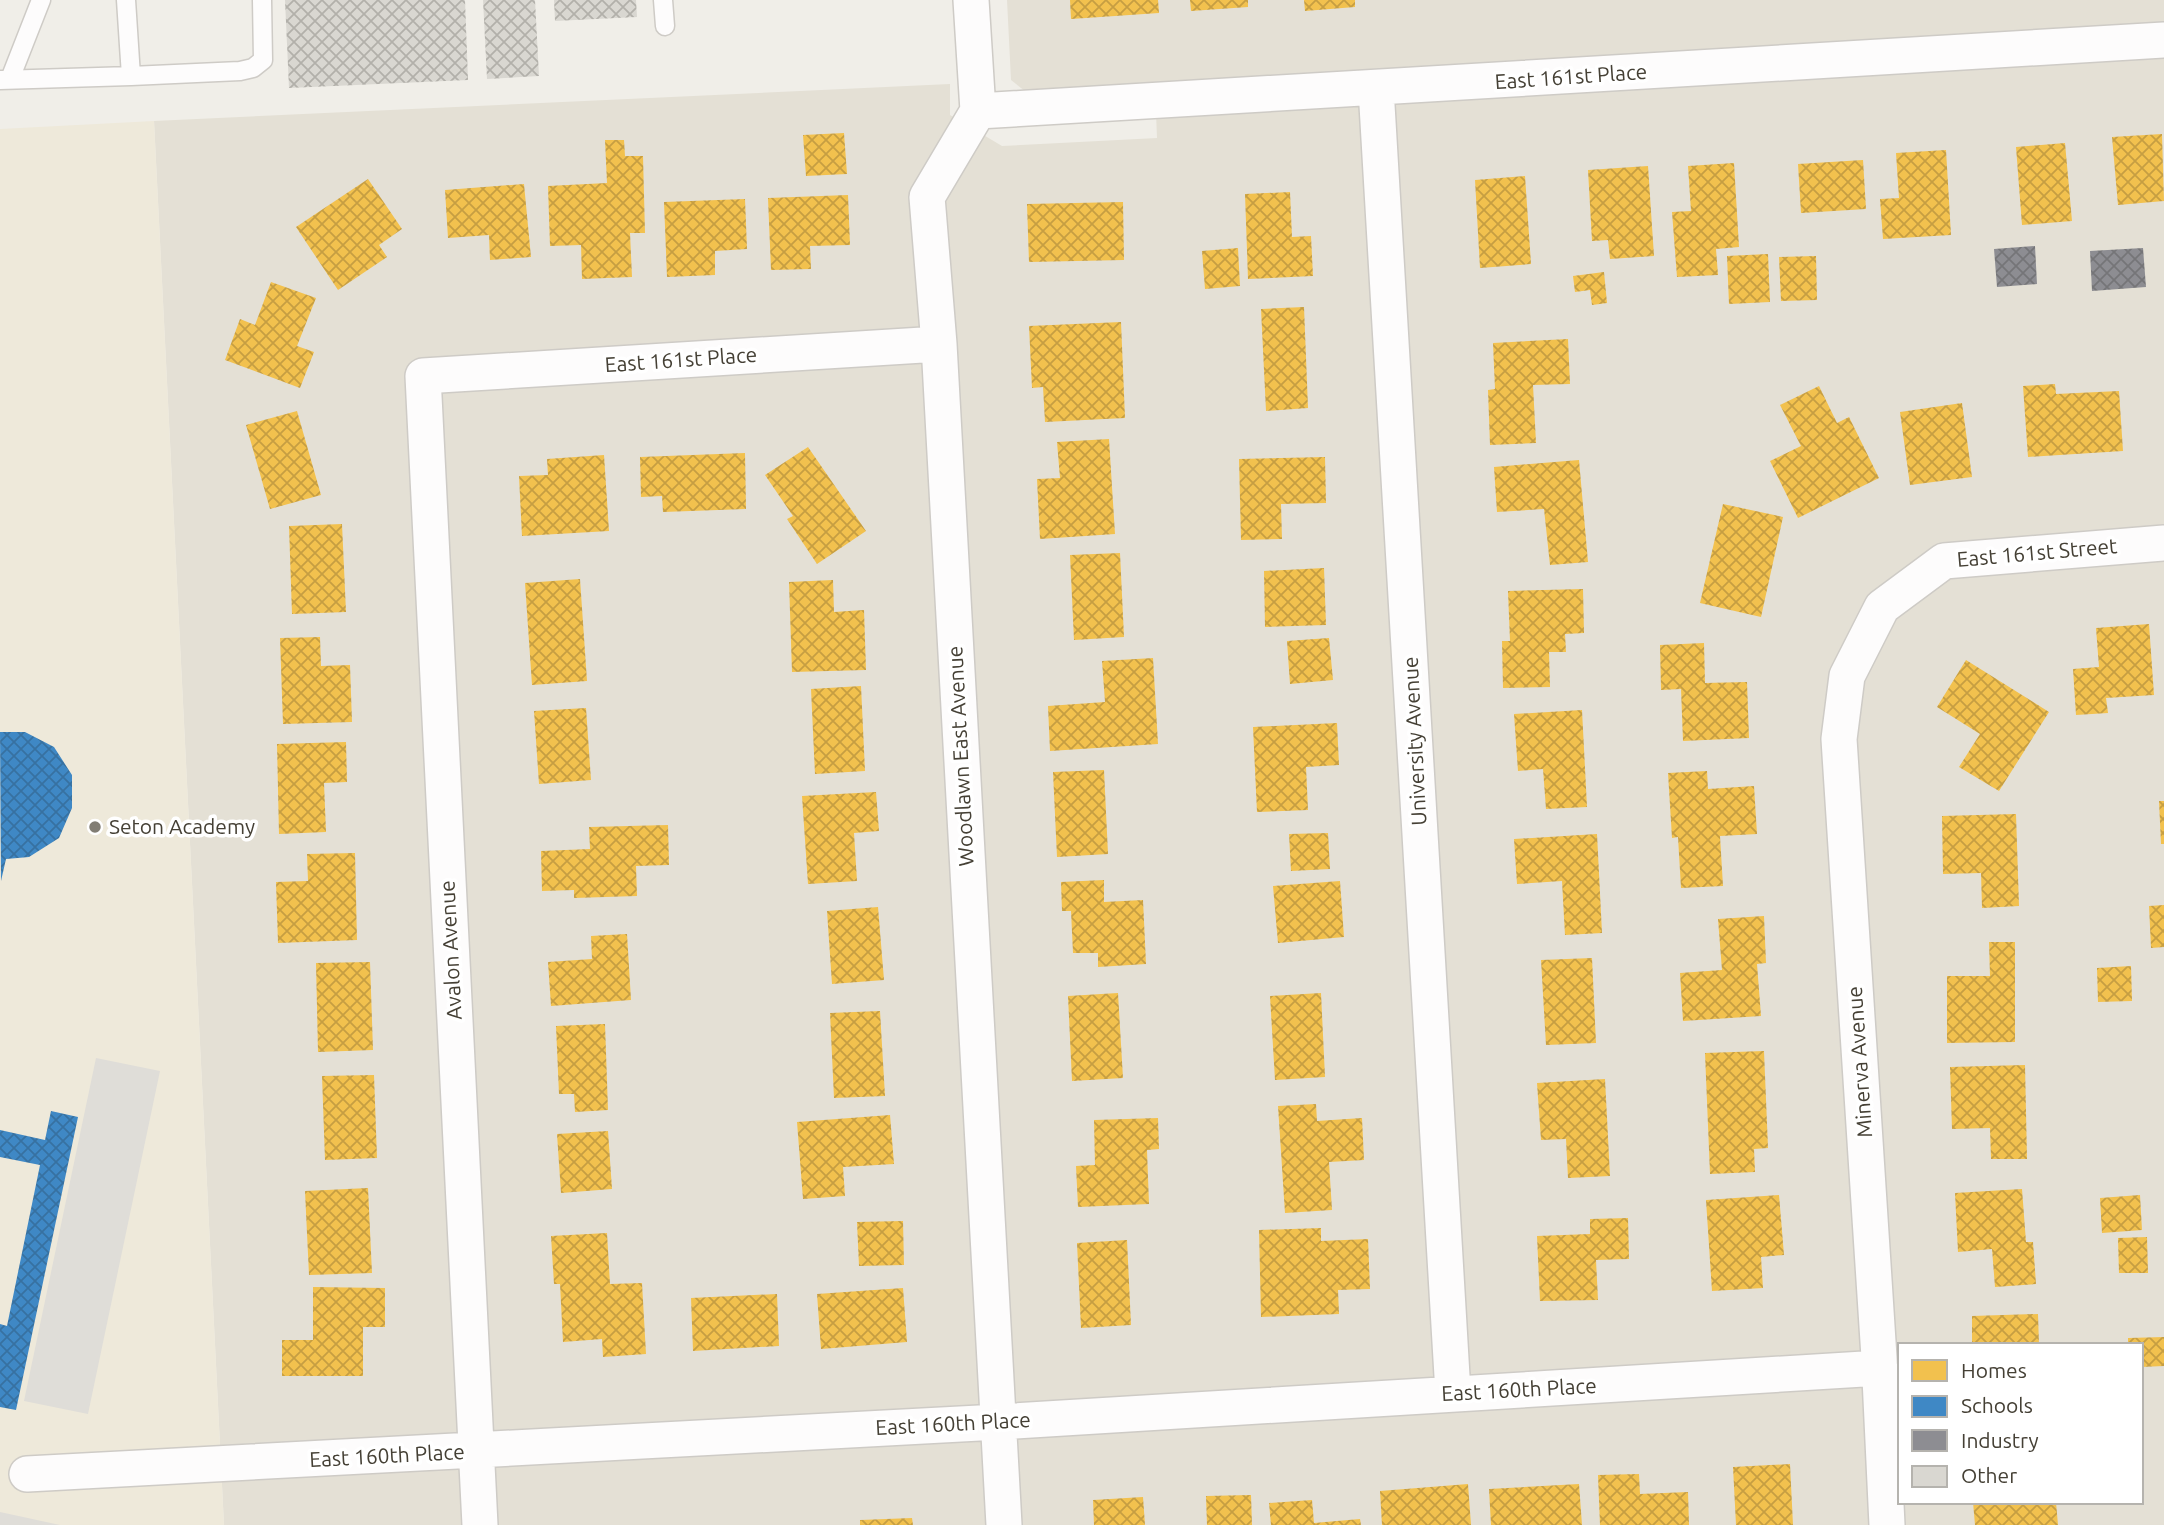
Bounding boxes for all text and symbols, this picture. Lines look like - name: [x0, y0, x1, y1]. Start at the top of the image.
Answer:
- street label: East 161st Place: [1494, 59, 1648, 93]
- street label: East 161st Place: [604, 342, 758, 376]
- street label: East 161st Street: [1956, 533, 2118, 571]
- street label: Woodlawn East Avenue: [942, 645, 978, 867]
- street label: University Avenue: [1398, 656, 1430, 826]
- place label: Seton Academy: [109, 814, 255, 838]
- marker: Seton Academy: [87, 819, 103, 835]
- street label: Avalon Avenue: [434, 880, 466, 1020]
- street label: Minerva Avenue: [1842, 985, 1876, 1139]
- legend: [1898, 1343, 2143, 1504]
- text: Homes: [1961, 1358, 2027, 1382]
- street label: East 160th Place: [1441, 1373, 1597, 1405]
- text: Schools: [1961, 1393, 2033, 1417]
- street label: East 160th Place: [875, 1407, 1031, 1439]
- text: Industry: [1961, 1428, 2039, 1452]
- street label: East 160th Place: [309, 1439, 465, 1471]
- text: Other: [1961, 1463, 2017, 1487]

